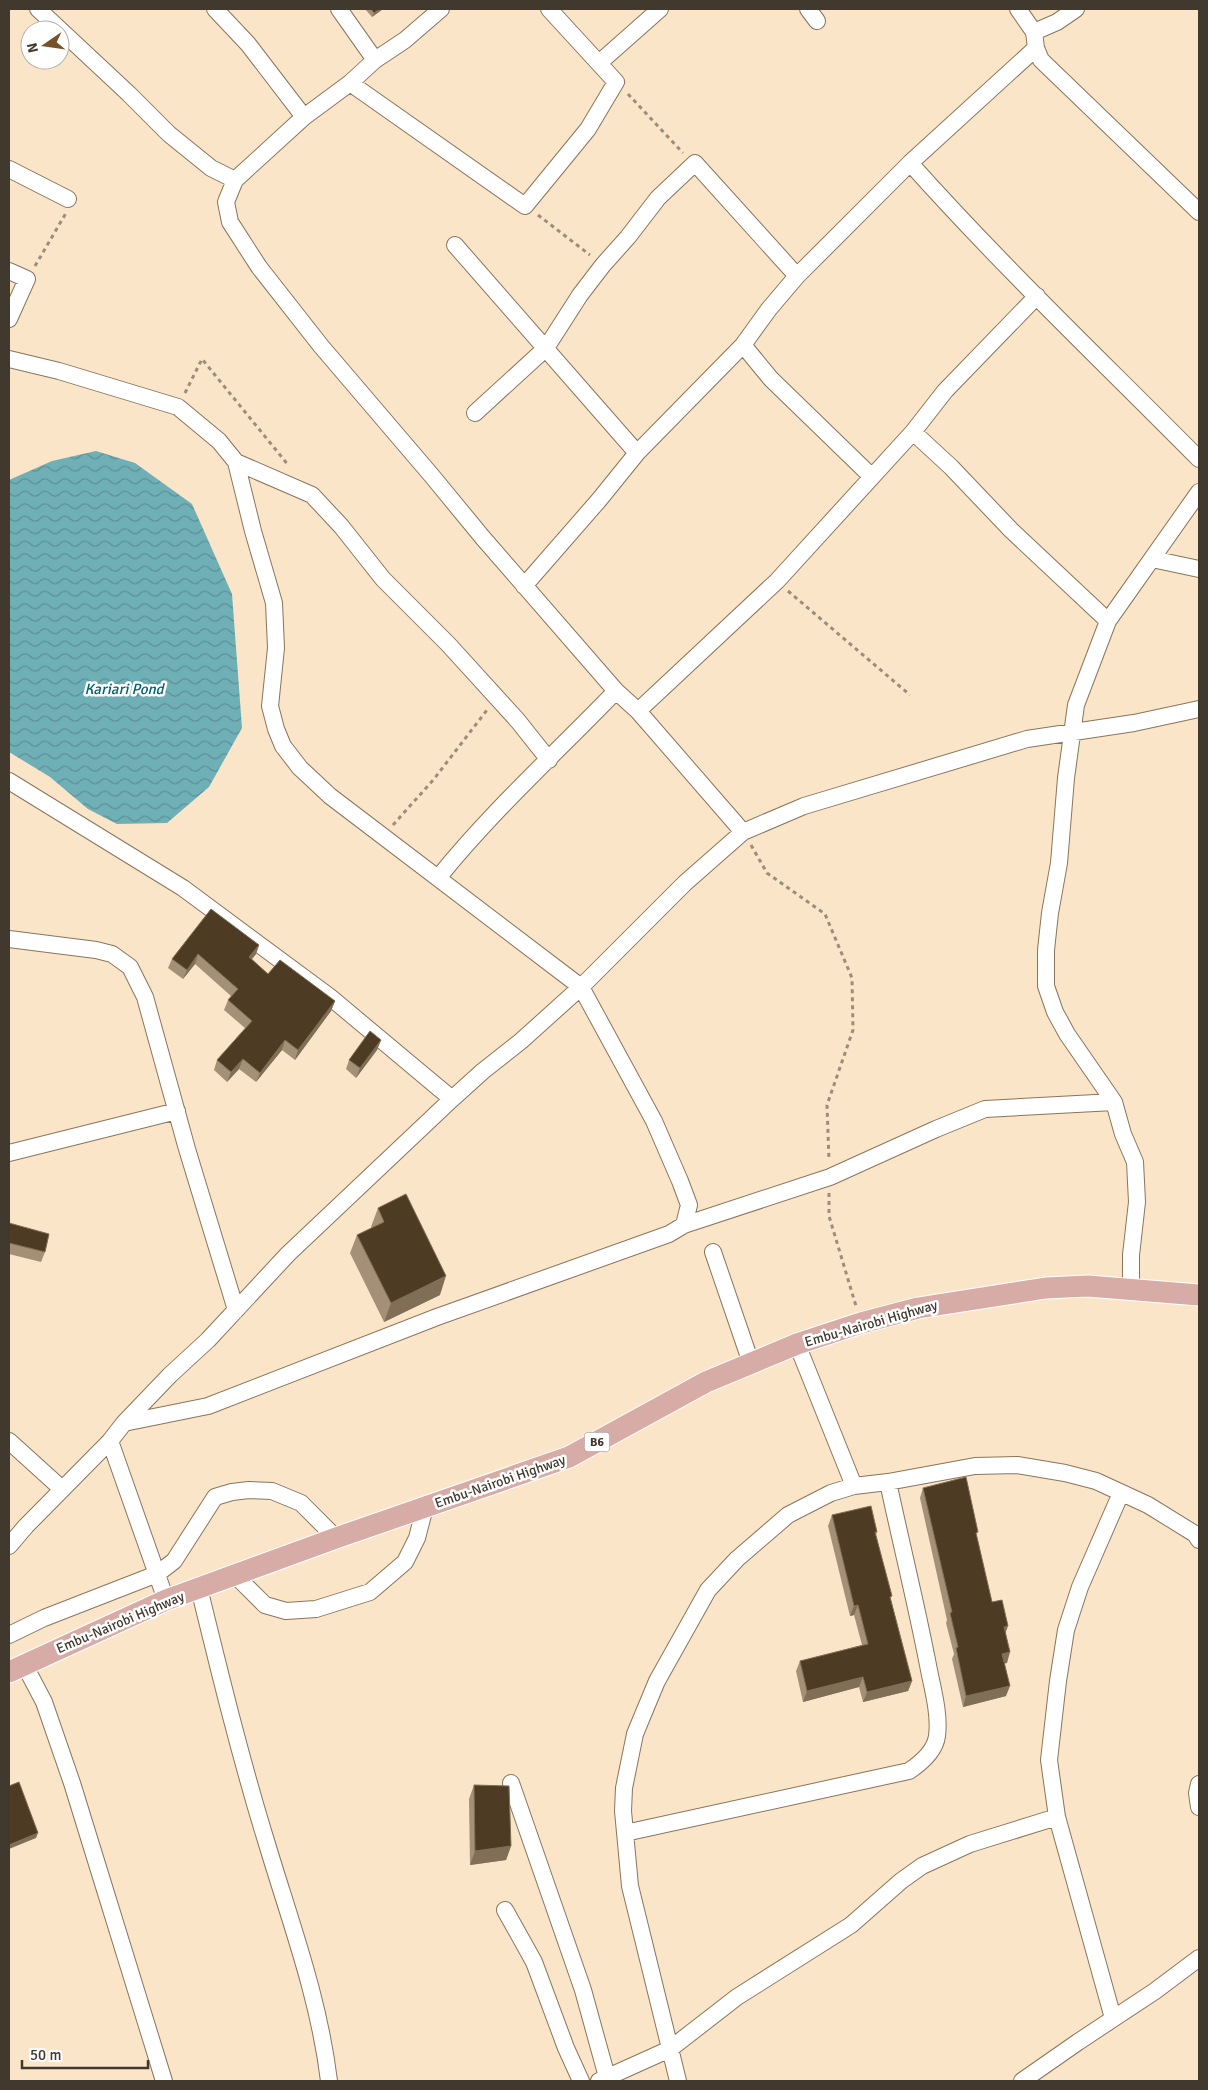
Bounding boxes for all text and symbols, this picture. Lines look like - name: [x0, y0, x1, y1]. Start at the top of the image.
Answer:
- north arrow: [20, 20, 70, 70]
- text: N: [23, 41, 42, 54]
- water label: Kariari Pond: [84, 680, 166, 698]
- street label: Embu-Nairobi Highway: [803, 1296, 940, 1351]
- road number: B6: [584, 1432, 610, 1451]
- street label: Embu-Nairobi Highway: [432, 1451, 568, 1512]
- street label: Embu-Nairobi Highway: [54, 1588, 187, 1657]
- scale bar: [22, 2038, 149, 2070]
- text: 50 m: [30, 2046, 61, 2064]

